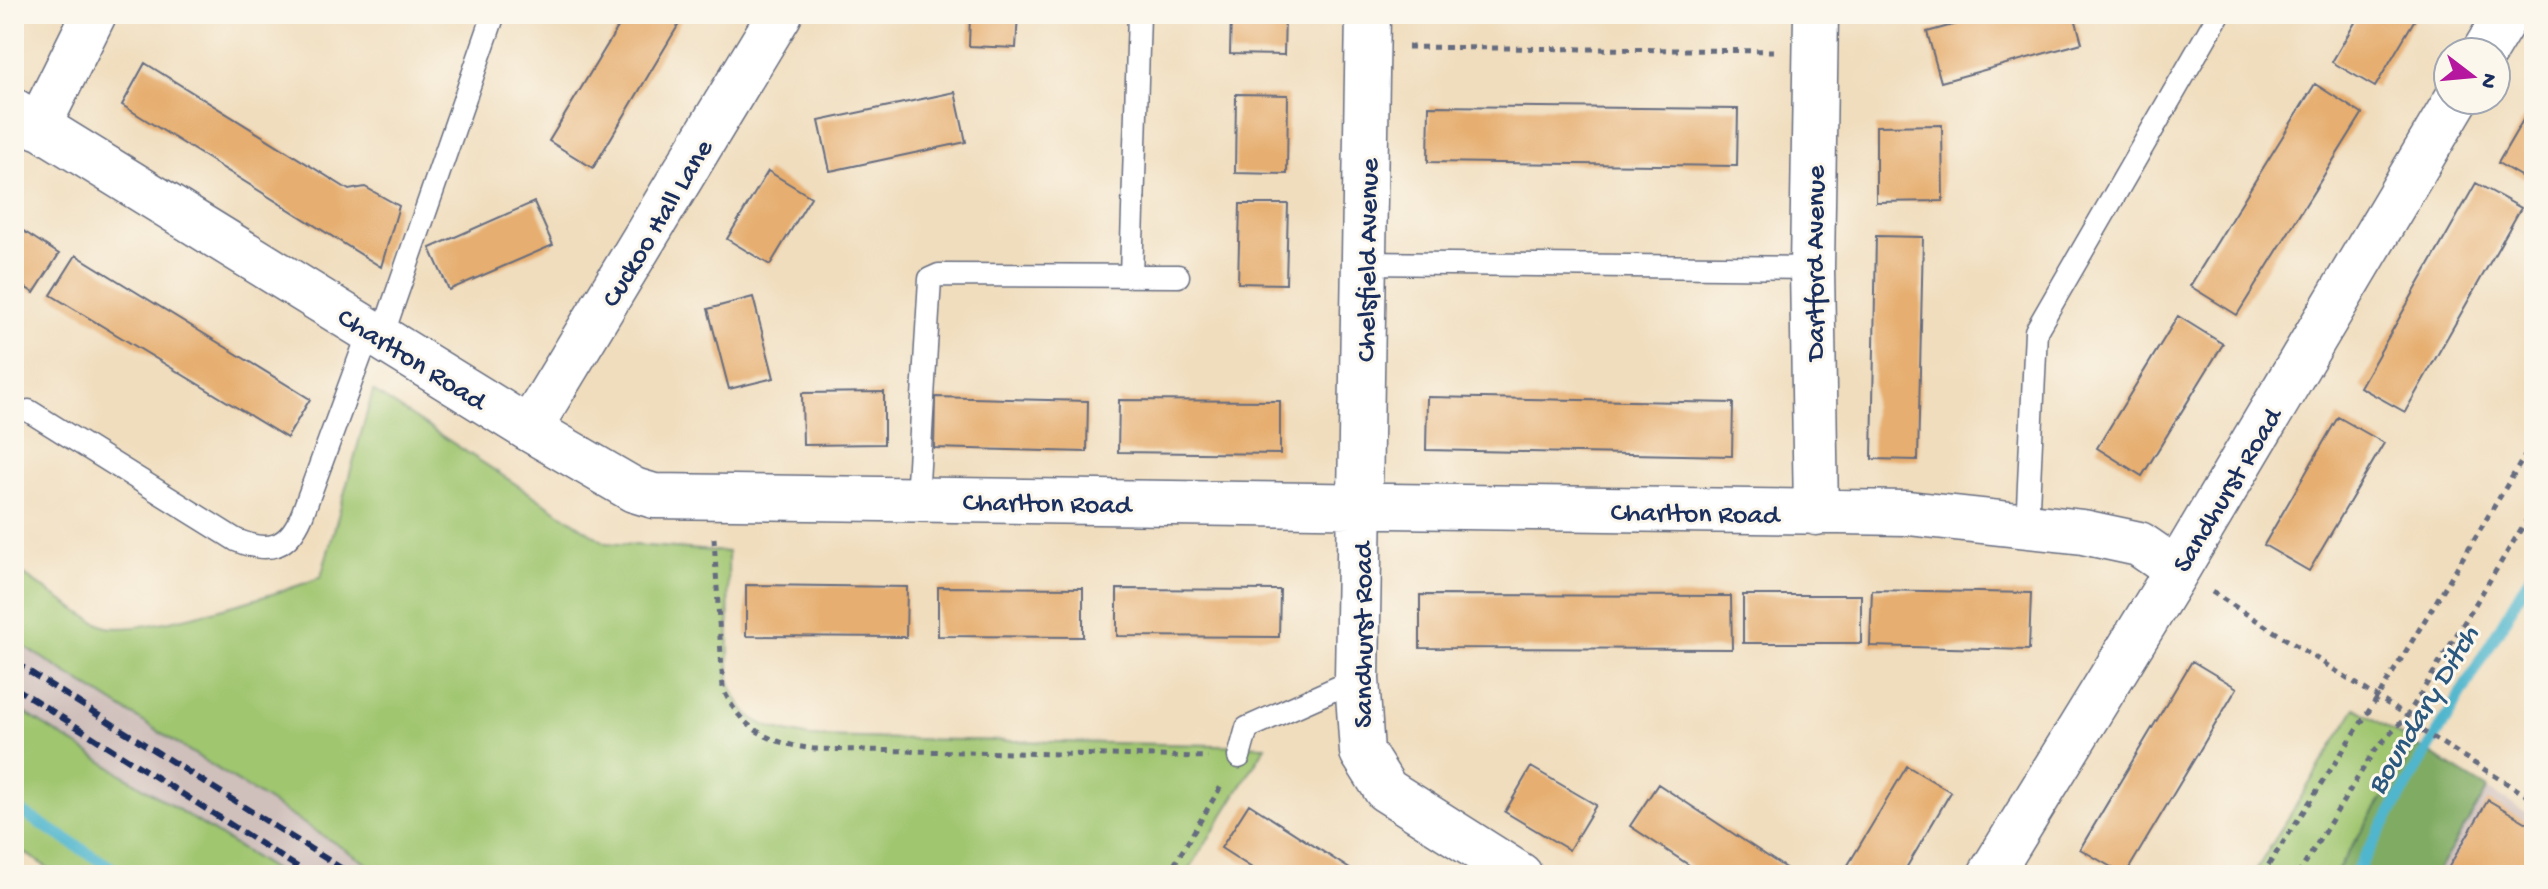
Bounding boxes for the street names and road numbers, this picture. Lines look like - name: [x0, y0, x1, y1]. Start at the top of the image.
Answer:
- street label: Cuckoo Hall Lane: [596, 134, 722, 314]
- street label: Chelsfield Avenue: [1351, 157, 1388, 362]
- street label: Dartford Avenue: [1801, 165, 1834, 363]
- street label: Charlton Road: [330, 302, 493, 421]
- street label: Sandhurst Road: [2167, 401, 2292, 579]
- street label: Charlton Road: [962, 488, 1134, 524]
- street label: Charlton Road: [1610, 498, 1782, 534]
- street label: Sandhurst Road: [1349, 539, 1382, 728]

